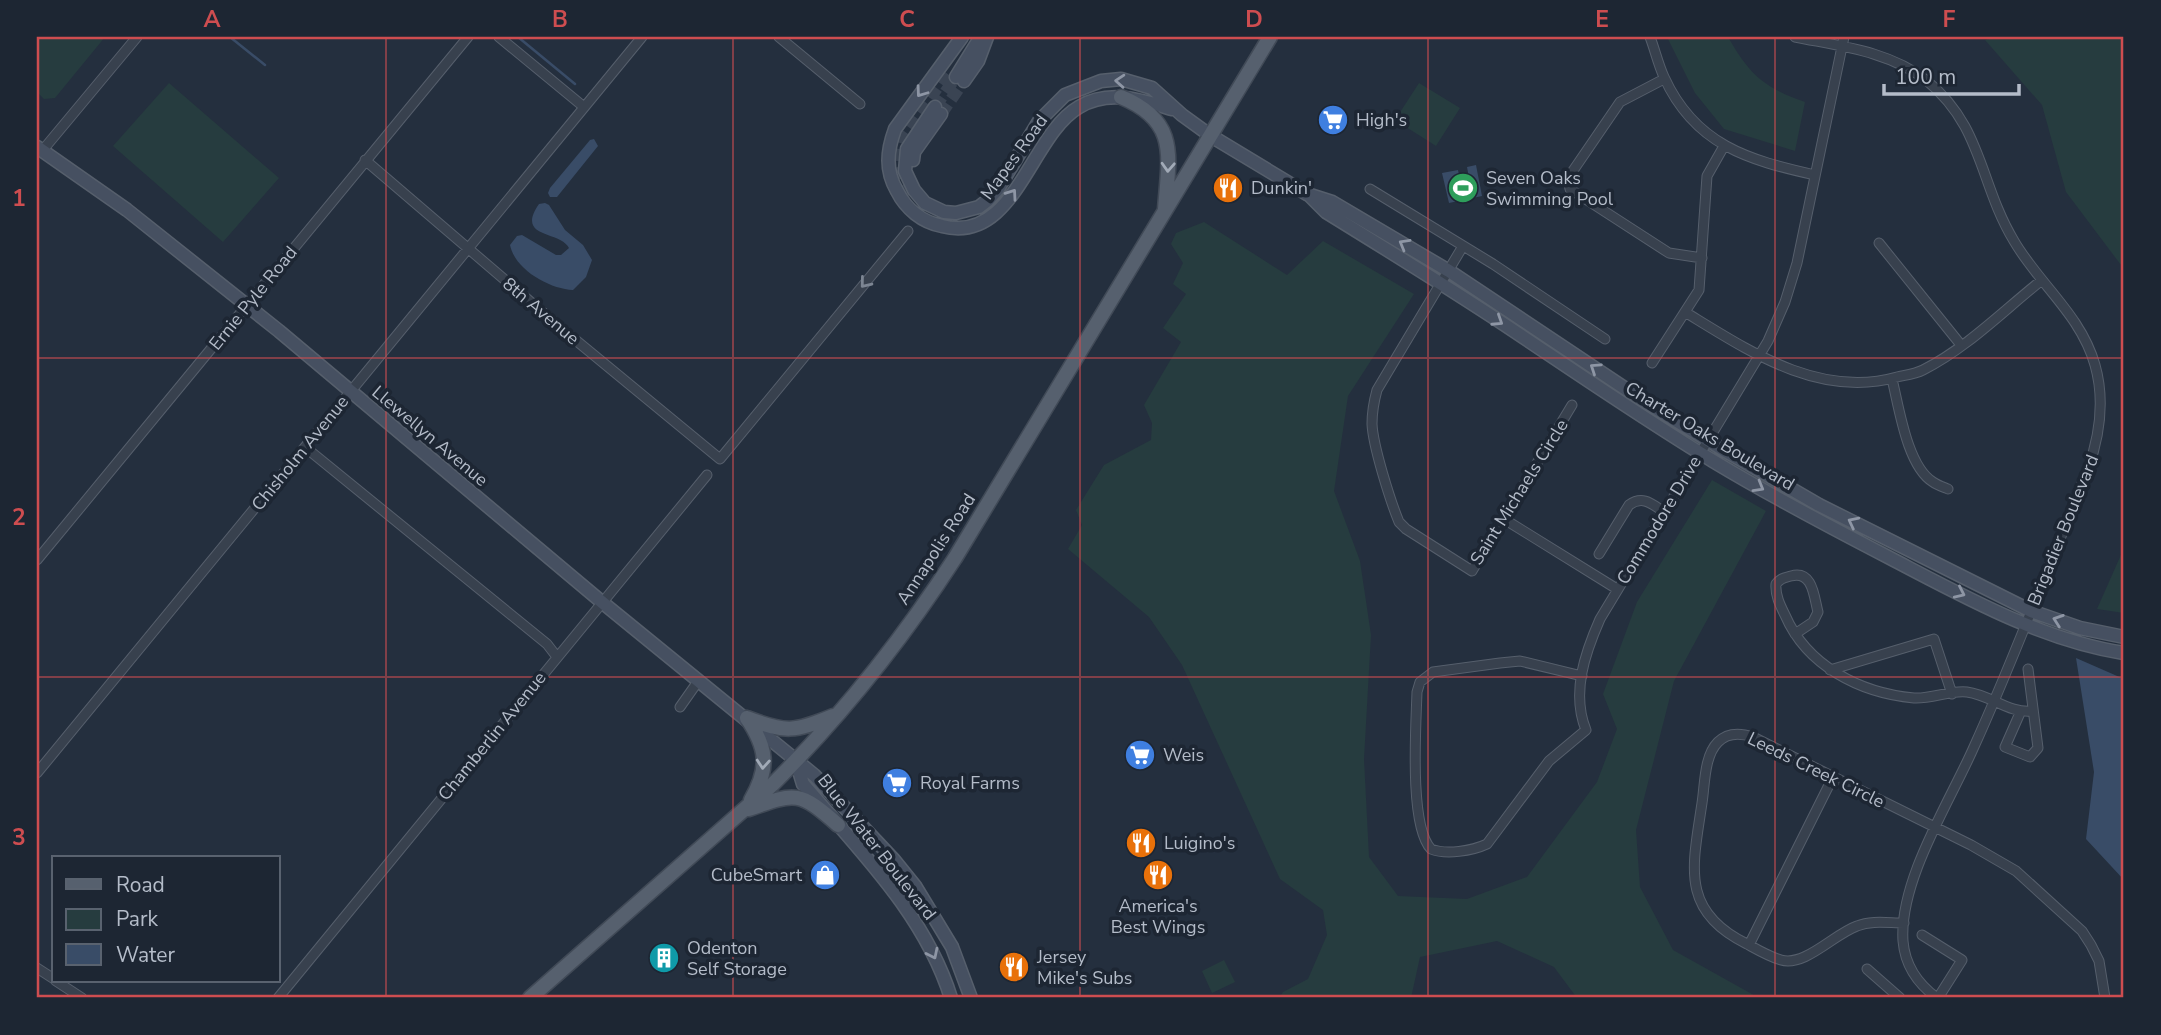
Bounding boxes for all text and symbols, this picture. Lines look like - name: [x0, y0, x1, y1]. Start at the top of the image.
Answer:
- text: A: [203, 4, 221, 35]
- text: B: [552, 4, 568, 35]
- text: C: [899, 4, 915, 35]
- text: D: [1245, 4, 1263, 35]
- text: E: [1595, 4, 1609, 35]
- text: F: [1943, 4, 1956, 35]
- scale bar: [1884, 52, 2019, 96]
- text: 100 m: [1895, 63, 1956, 91]
- one-way arrow: [1114, 74, 1125, 89]
- one-way arrow: [917, 84, 930, 97]
- supermarket icon: High's: [1316, 103, 1350, 137]
- place label: High's: [1356, 108, 1407, 132]
- street label: Mapes Road: [975, 109, 1053, 205]
- one-way arrow: [1160, 162, 1175, 173]
- place label: Seven Oaks Swimming Pool: [1486, 166, 1614, 211]
- restaurant icon: Dunkin': [1211, 171, 1245, 205]
- sports icon: Seven Oaks Swimming Pool: [1446, 171, 1480, 205]
- place label: Dunkin': [1251, 176, 1312, 200]
- text: 1: [12, 183, 26, 214]
- one-way arrow: [1004, 189, 1016, 202]
- one-way arrow: [1399, 240, 1412, 253]
- street label: Ernie Pyle Road: [204, 241, 302, 355]
- street label: 8th Avenue: [498, 272, 584, 350]
- one-way arrow: [860, 276, 873, 288]
- one-way arrow: [1491, 312, 1504, 325]
- one-way arrow: [1590, 364, 1603, 376]
- street label: Charter Oaks Boulevard: [1621, 376, 1799, 496]
- street label: Llewellyn Avenue: [367, 380, 493, 492]
- street label: Chisholm Avenue: [246, 390, 354, 516]
- street label: Saint Michaels Circle: [1464, 415, 1574, 569]
- street label: Commodore Drive: [1611, 451, 1707, 589]
- street label: Brigadier Boulevard: [2022, 451, 2104, 609]
- one-way arrow: [1751, 479, 1764, 492]
- street label: Annapolis Road: [891, 489, 981, 609]
- text: 2: [12, 502, 26, 533]
- one-way arrow: [1848, 517, 1860, 531]
- one-way arrow: [1953, 585, 1965, 599]
- one-way arrow: [2053, 614, 2065, 628]
- street label: Chamberlin Avenue: [433, 667, 551, 805]
- street label: Leeds Creek Circle: [1744, 726, 1888, 814]
- supermarket icon: Weis: [1123, 738, 1157, 772]
- place label: Weis: [1163, 743, 1204, 767]
- one-way arrow: [756, 759, 771, 770]
- supermarket icon: Royal Farms: [880, 766, 914, 800]
- street label: Blue Water Boulevard: [812, 769, 942, 925]
- place label: Royal Farms: [920, 771, 1020, 795]
- text: 3: [12, 822, 26, 853]
- restaurant icon: Luigino's: [1124, 826, 1158, 860]
- place label: Luigino's: [1164, 831, 1235, 855]
- legend: [52, 856, 280, 982]
- shop icon: CubeSmart: [808, 858, 842, 892]
- restaurant icon: America's Best Wings: [1141, 858, 1175, 892]
- place label: CubeSmart: [711, 863, 803, 887]
- text: Road: [116, 871, 165, 899]
- place label: America's Best Wings: [1111, 894, 1205, 939]
- text: Park: [116, 905, 158, 933]
- place label: Odenton Self Storage: [687, 936, 787, 981]
- text: Water: [116, 941, 175, 969]
- building icon: Odenton Self Storage: [647, 941, 681, 975]
- place label: Jersey Mike's Subs: [1036, 945, 1133, 990]
- one-way arrow: [925, 947, 939, 959]
- restaurant icon: Jersey Mike's Subs: [997, 950, 1031, 984]

